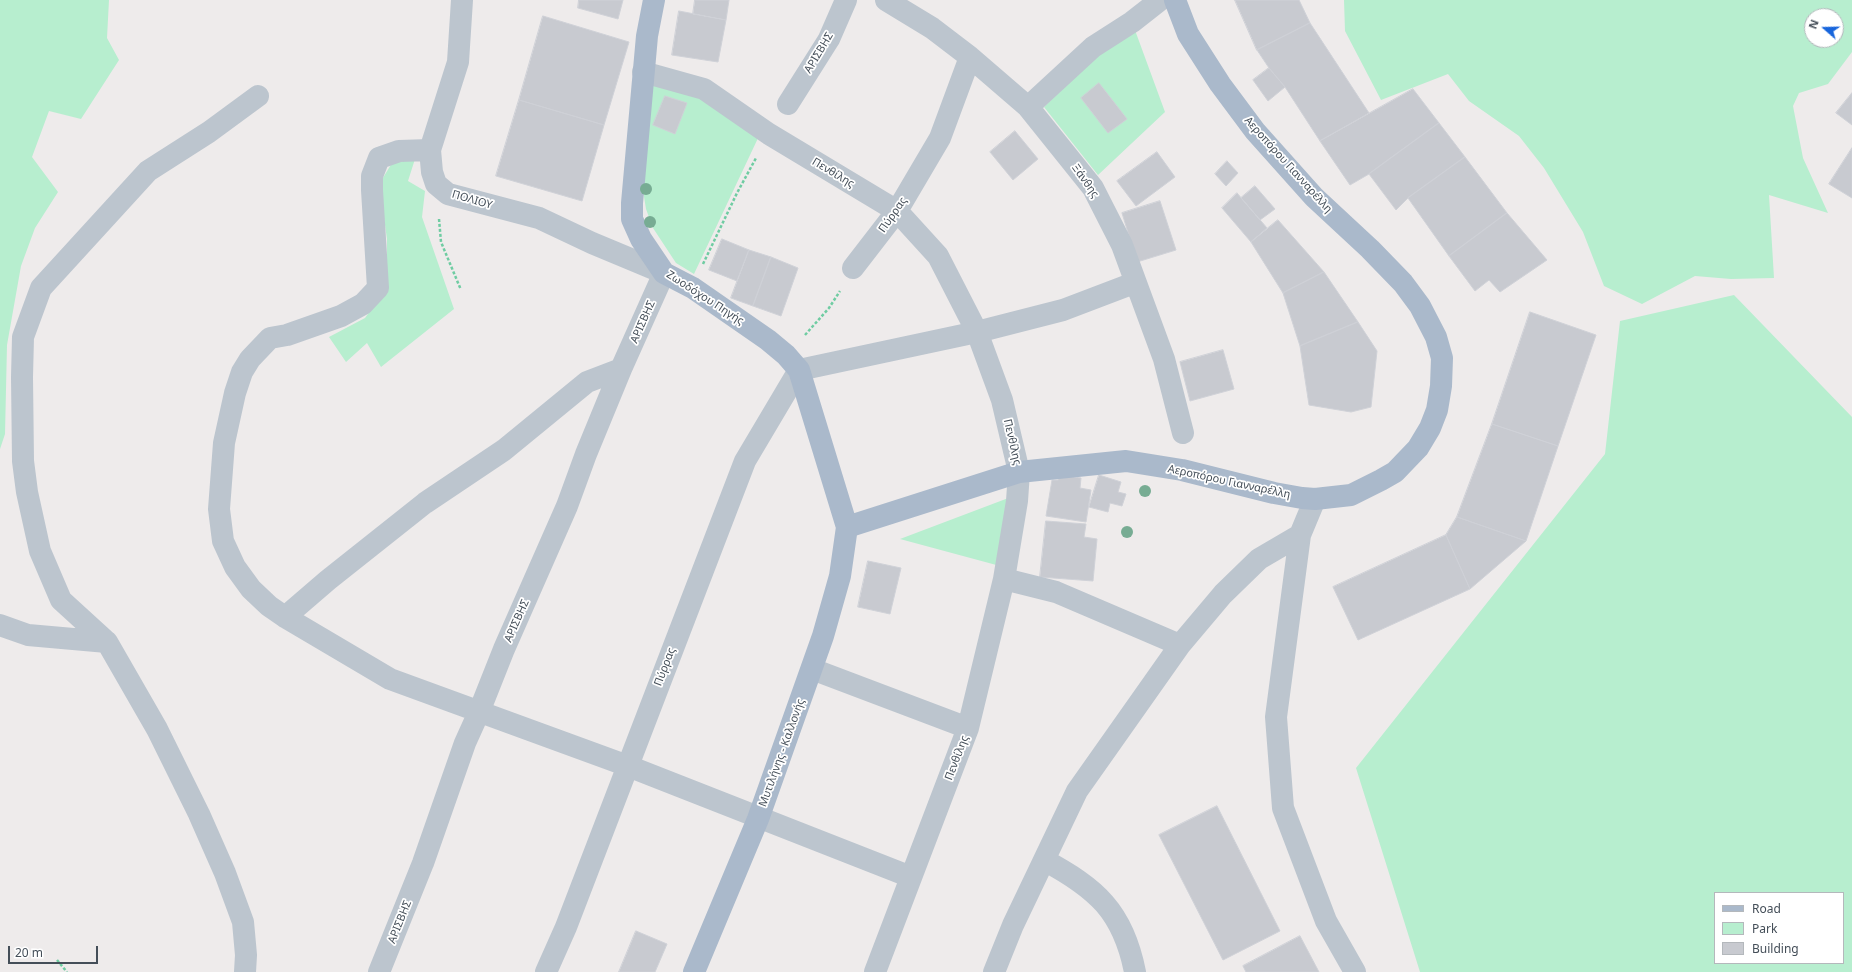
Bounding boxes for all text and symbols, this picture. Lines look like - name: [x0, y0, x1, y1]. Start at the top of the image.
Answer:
- north arrow: [1804, 8, 1844, 48]
- text: N: [1805, 17, 1822, 31]
- street label: ΑΡΙΣΒΗΣ: [802, 30, 836, 76]
- street label: Αεροπόρου Γιανναρέλλη: [1241, 114, 1335, 216]
- street label: Πενθίλης: [810, 155, 856, 191]
- street label: Ξάνθης: [1069, 162, 1101, 200]
- street label: ΠΟΛΙΟΥ: [450, 188, 494, 212]
- street label: Πύρρας: [876, 195, 910, 235]
- street label: Ζωοδόχου Πηγής: [664, 268, 746, 328]
- street label: ΑΡΙΣΒΗΣ: [628, 299, 658, 345]
- street label: Πενθίλης: [1000, 418, 1024, 466]
- street label: Αεροπόρου Γιανναρέλλη: [1167, 463, 1291, 501]
- street label: ΑΡΙΣΒΗΣ: [502, 598, 532, 644]
- street label: Πύρρας: [652, 646, 678, 688]
- street label: Μυτιλήνης - Καλλονής: [756, 697, 808, 809]
- street label: Πενθίλης: [942, 734, 972, 782]
- legend: [1714, 892, 1844, 964]
- street label: ΑΡΙΣΒΗΣ: [385, 899, 415, 945]
- text: Road: [1752, 900, 1781, 917]
- text: Park: [1752, 920, 1777, 937]
- scale bar: [10, 938, 100, 964]
- text: Building: [1752, 940, 1799, 957]
- text: 20 m: [15, 944, 43, 961]

